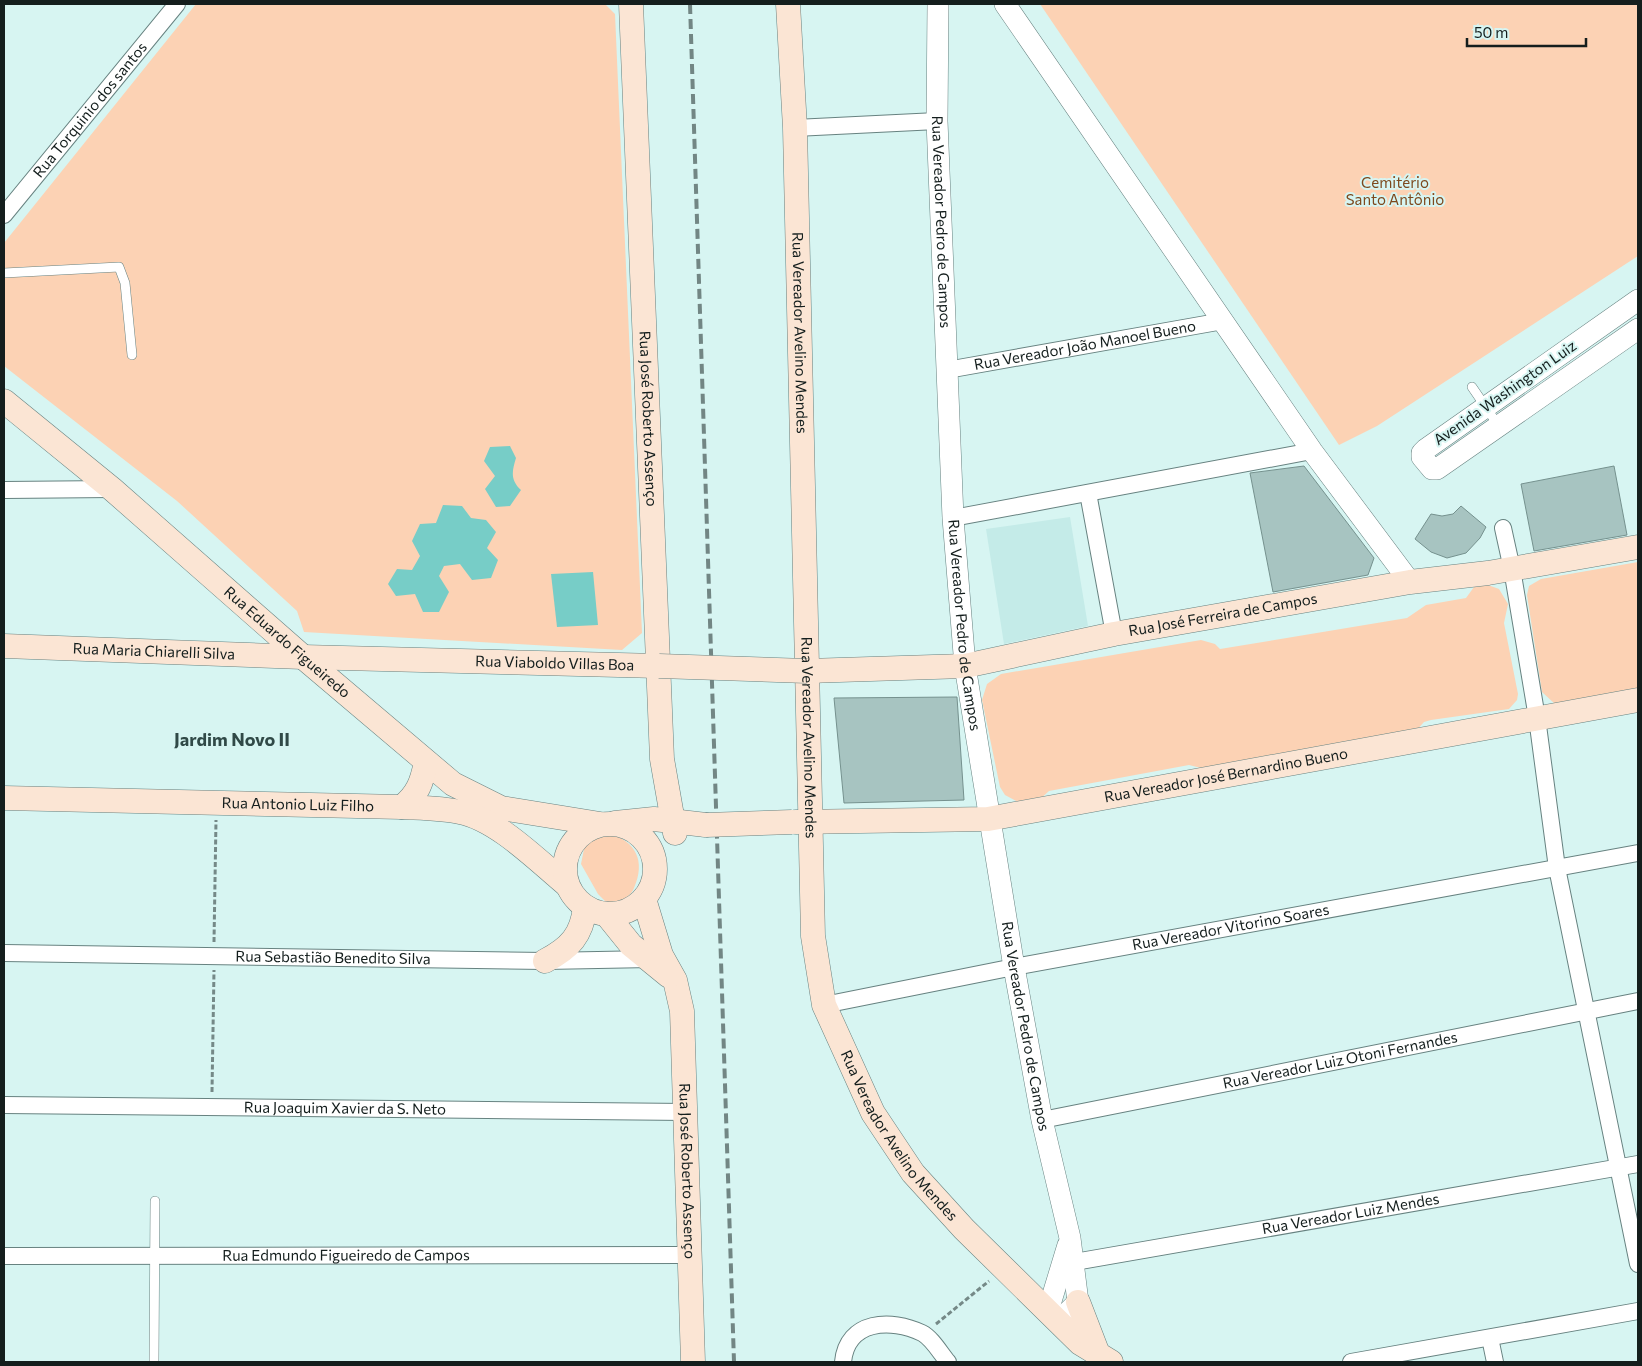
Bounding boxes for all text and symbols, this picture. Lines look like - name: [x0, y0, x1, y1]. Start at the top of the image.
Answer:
- scale bar: [1467, 15, 1586, 47]
- text: 50 m: [1474, 23, 1508, 41]
- street label: Rua Torquinio dos santos: [29, 38, 150, 181]
- street label: Rua Vereador Pedro de Campos: [929, 116, 955, 329]
- park label: Cemitério Santo Antônio: [1346, 173, 1444, 208]
- street label: Rua Vereador Avelino Mendes: [789, 232, 812, 434]
- street label: Rua Vereador João Manoel Bueno: [972, 316, 1197, 373]
- street label: Rua José Roberto Assenço: [636, 330, 662, 507]
- street label: Avenida Washington Luiz: [1430, 336, 1579, 448]
- street label: Rua Vereador Pedro de Campos: [945, 518, 985, 732]
- street label: Rua Eduardo Figueiredo: [221, 582, 354, 701]
- street label: Rua José Ferreira de Campos: [1127, 588, 1319, 639]
- street label: Rua Vereador Avelino Mendes: [798, 637, 821, 839]
- street label: Rua Maria Chiarelli Silva: [73, 639, 235, 662]
- street label: Rua Viaboldo Villas Boa: [475, 651, 635, 673]
- district label: Jardim Novo II: [174, 728, 290, 750]
- street label: Rua Vereador José Bernardino Bueno: [1103, 743, 1349, 806]
- street label: Rua Antonio Luiz Filho: [222, 793, 374, 814]
- street label: Rua Vereador Vitorino Soares: [1131, 900, 1331, 953]
- street label: Rua Vereador Pedro de Campos: [999, 920, 1054, 1133]
- street label: Rua Sebastião Benedito Silva: [235, 946, 431, 967]
- street label: Rua Vereador Luiz Otoni Fernandes: [1221, 1027, 1459, 1092]
- street label: Rua Vereador Avelino Mendes: [838, 1047, 962, 1224]
- street label: Rua José Roberto Assenço: [676, 1083, 700, 1259]
- street label: Rua Joaquim Xavier da S. Neto: [244, 1097, 446, 1118]
- street label: Rua Vereador Luiz Mendes: [1260, 1189, 1441, 1237]
- street label: Rua Edmundo Figueiredo de Campos: [222, 1245, 470, 1264]

